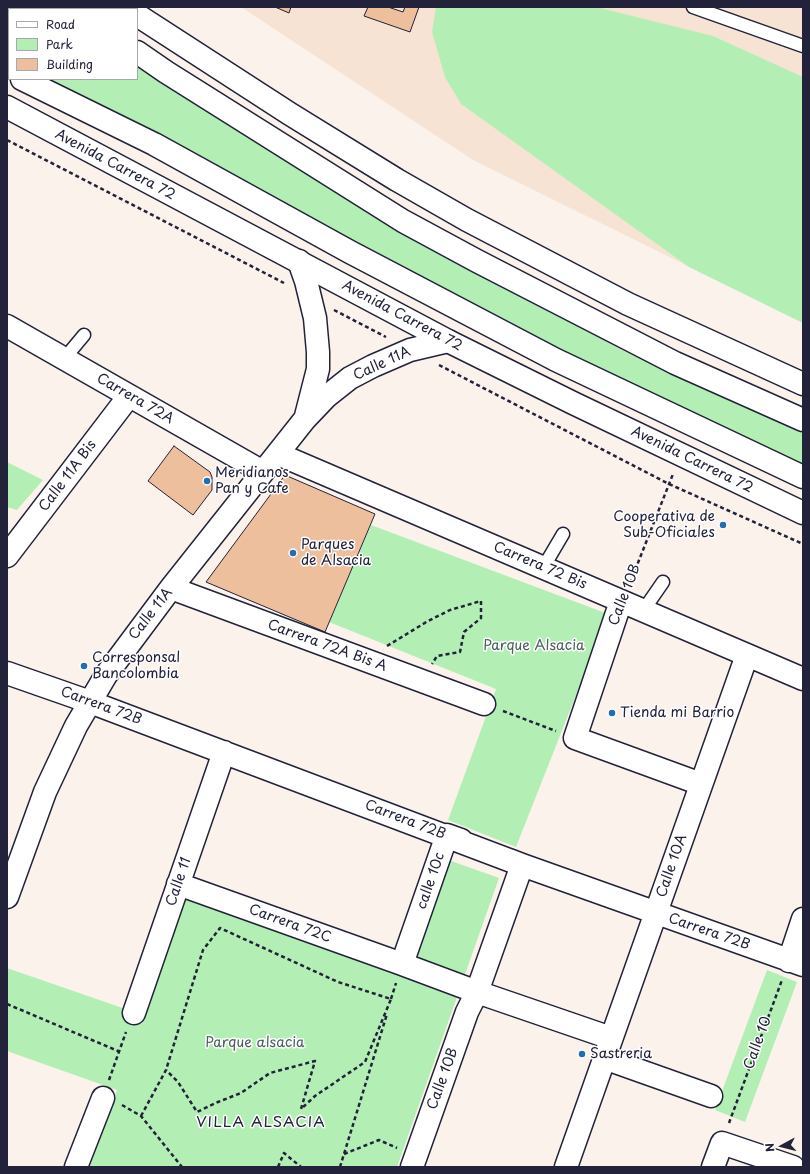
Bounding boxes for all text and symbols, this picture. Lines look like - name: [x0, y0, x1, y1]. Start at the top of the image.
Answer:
- legend: [8, 8, 138, 80]
- text: Road: [46, 15, 75, 33]
- text: Park: [46, 35, 73, 53]
- text: Building: [46, 55, 93, 73]
- street label: Avenida Carrera 72: [52, 126, 178, 204]
- street label: Avenida Carrera 72: [339, 277, 465, 355]
- street label: Calle 11A: [351, 344, 413, 384]
- street label: Carrera 72A: [93, 370, 177, 428]
- street label: Avenida Carrera 72: [628, 423, 756, 497]
- street label: Calle 11A Bis: [36, 437, 100, 515]
- place label: Meridianos Pan y Cafe: [215, 465, 289, 498]
- marker: Meridianos Pan y Cafe: [202, 476, 212, 486]
- place label: Cooperativa de Sub-Oficiales: [613, 509, 715, 542]
- marker: Cooperativa de Sub-Oficiales: [718, 520, 728, 530]
- place label: Parques de Alsacia: [301, 537, 371, 570]
- street label: Carrera 72 Bis: [491, 539, 589, 593]
- marker: Parques de Alsacia: [288, 548, 298, 558]
- street label: Calle 10B: [606, 562, 644, 628]
- street label: Calle 11A: [126, 585, 176, 643]
- street label: Carrera 72A Bis A: [265, 617, 389, 675]
- park label: Parque Alsacia: [483, 638, 585, 654]
- place label: Corresponsal Bancolombia: [92, 650, 180, 682]
- marker: Corresponsal Bancolombia: [79, 661, 89, 671]
- street label: Carrera 72B: [58, 684, 144, 728]
- place label: Tienda mi Barrio: [620, 705, 734, 721]
- marker: Tienda mi Barrio: [607, 708, 617, 718]
- street label: Carrera 72B: [362, 797, 448, 843]
- street label: Calle 10A: [653, 832, 691, 900]
- street label: calle 10c: [413, 851, 449, 911]
- street label: Calle 11: [163, 855, 195, 909]
- street label: Carrera 72C: [247, 901, 333, 947]
- street label: Carrera 72B: [666, 910, 752, 954]
- street label: Calle 10: [741, 1014, 775, 1072]
- park label: Parque alsacia: [205, 1035, 305, 1051]
- street label: Calle 10B: [424, 1046, 462, 1112]
- place label: Sastreria: [590, 1046, 652, 1062]
- marker: Sastreria: [577, 1049, 587, 1059]
- district label: VILLA ALSACIA: [197, 1114, 325, 1132]
- north arrow: [762, 1126, 802, 1166]
- text: N: [761, 1142, 779, 1153]

